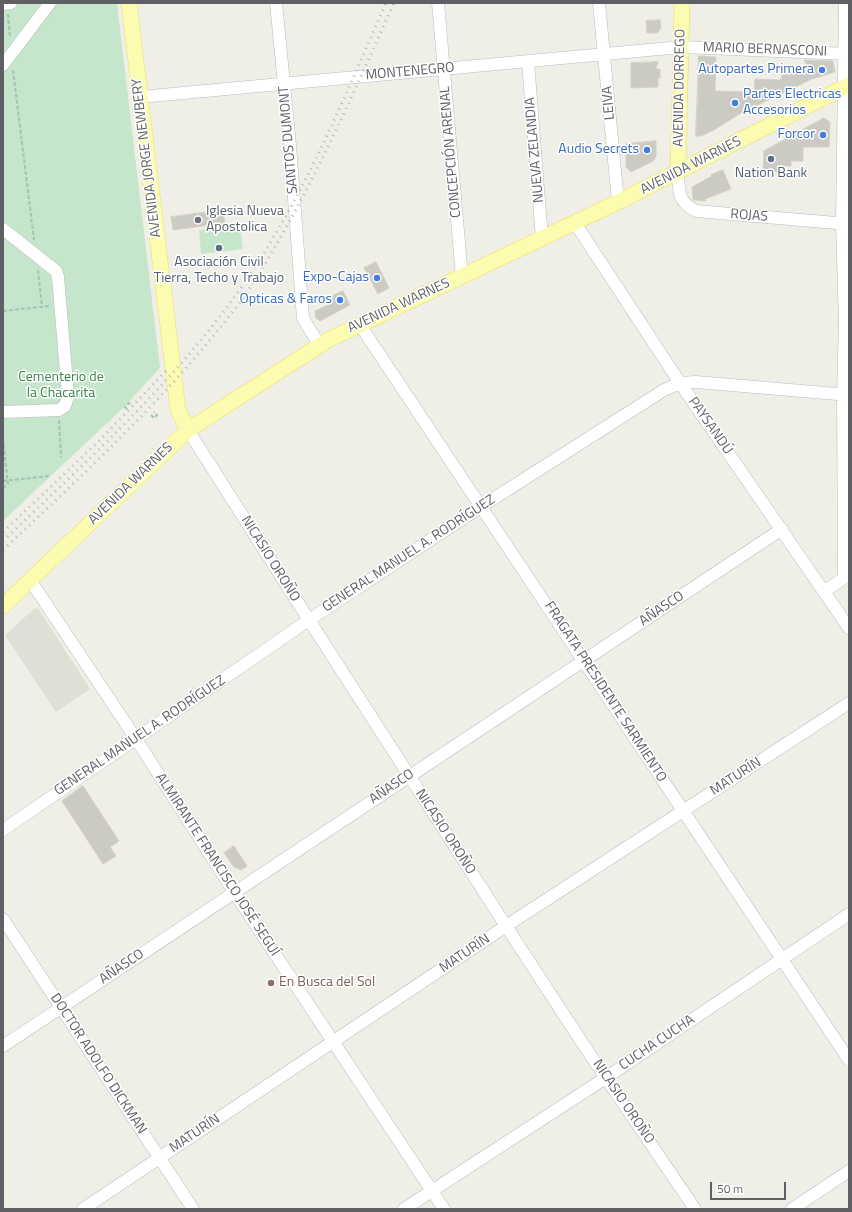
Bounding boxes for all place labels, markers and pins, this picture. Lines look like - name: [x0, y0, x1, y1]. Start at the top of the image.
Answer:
- place label: Autopartes Primera: [698, 62, 814, 78]
- marker: Autopartes Primera: [817, 65, 827, 75]
- place label: Partes Electricas Accesorios: [743, 87, 841, 120]
- marker: Partes Electricas Accesorios: [730, 98, 740, 108]
- place label: Forcor: [778, 127, 815, 143]
- marker: Forcor: [818, 130, 828, 140]
- place label: Audio Secrets: [558, 142, 639, 158]
- marker: Audio Secrets: [642, 145, 652, 155]
- marker: Nation Bank: [766, 154, 776, 164]
- place label: Nation Bank: [735, 166, 807, 182]
- place label: Iglesia Nueva Apostolica: [206, 204, 284, 236]
- marker: Iglesia Nueva Apostolica: [193, 215, 203, 225]
- marker: Asociación Civil Tierra, Techo y Trabajo: [214, 243, 224, 253]
- place label: Asociación Civil Tierra, Techo y Trabajo: [154, 255, 284, 288]
- place label: Expo-Cajas: [303, 270, 369, 286]
- marker: Expo-Cajas: [372, 273, 382, 283]
- place label: Opticas & Faros: [240, 292, 332, 308]
- marker: Opticas & Faros: [335, 295, 345, 305]
- place label: En Busca del Sol: [279, 975, 375, 991]
- marker: En Busca del Sol: [266, 978, 276, 988]

